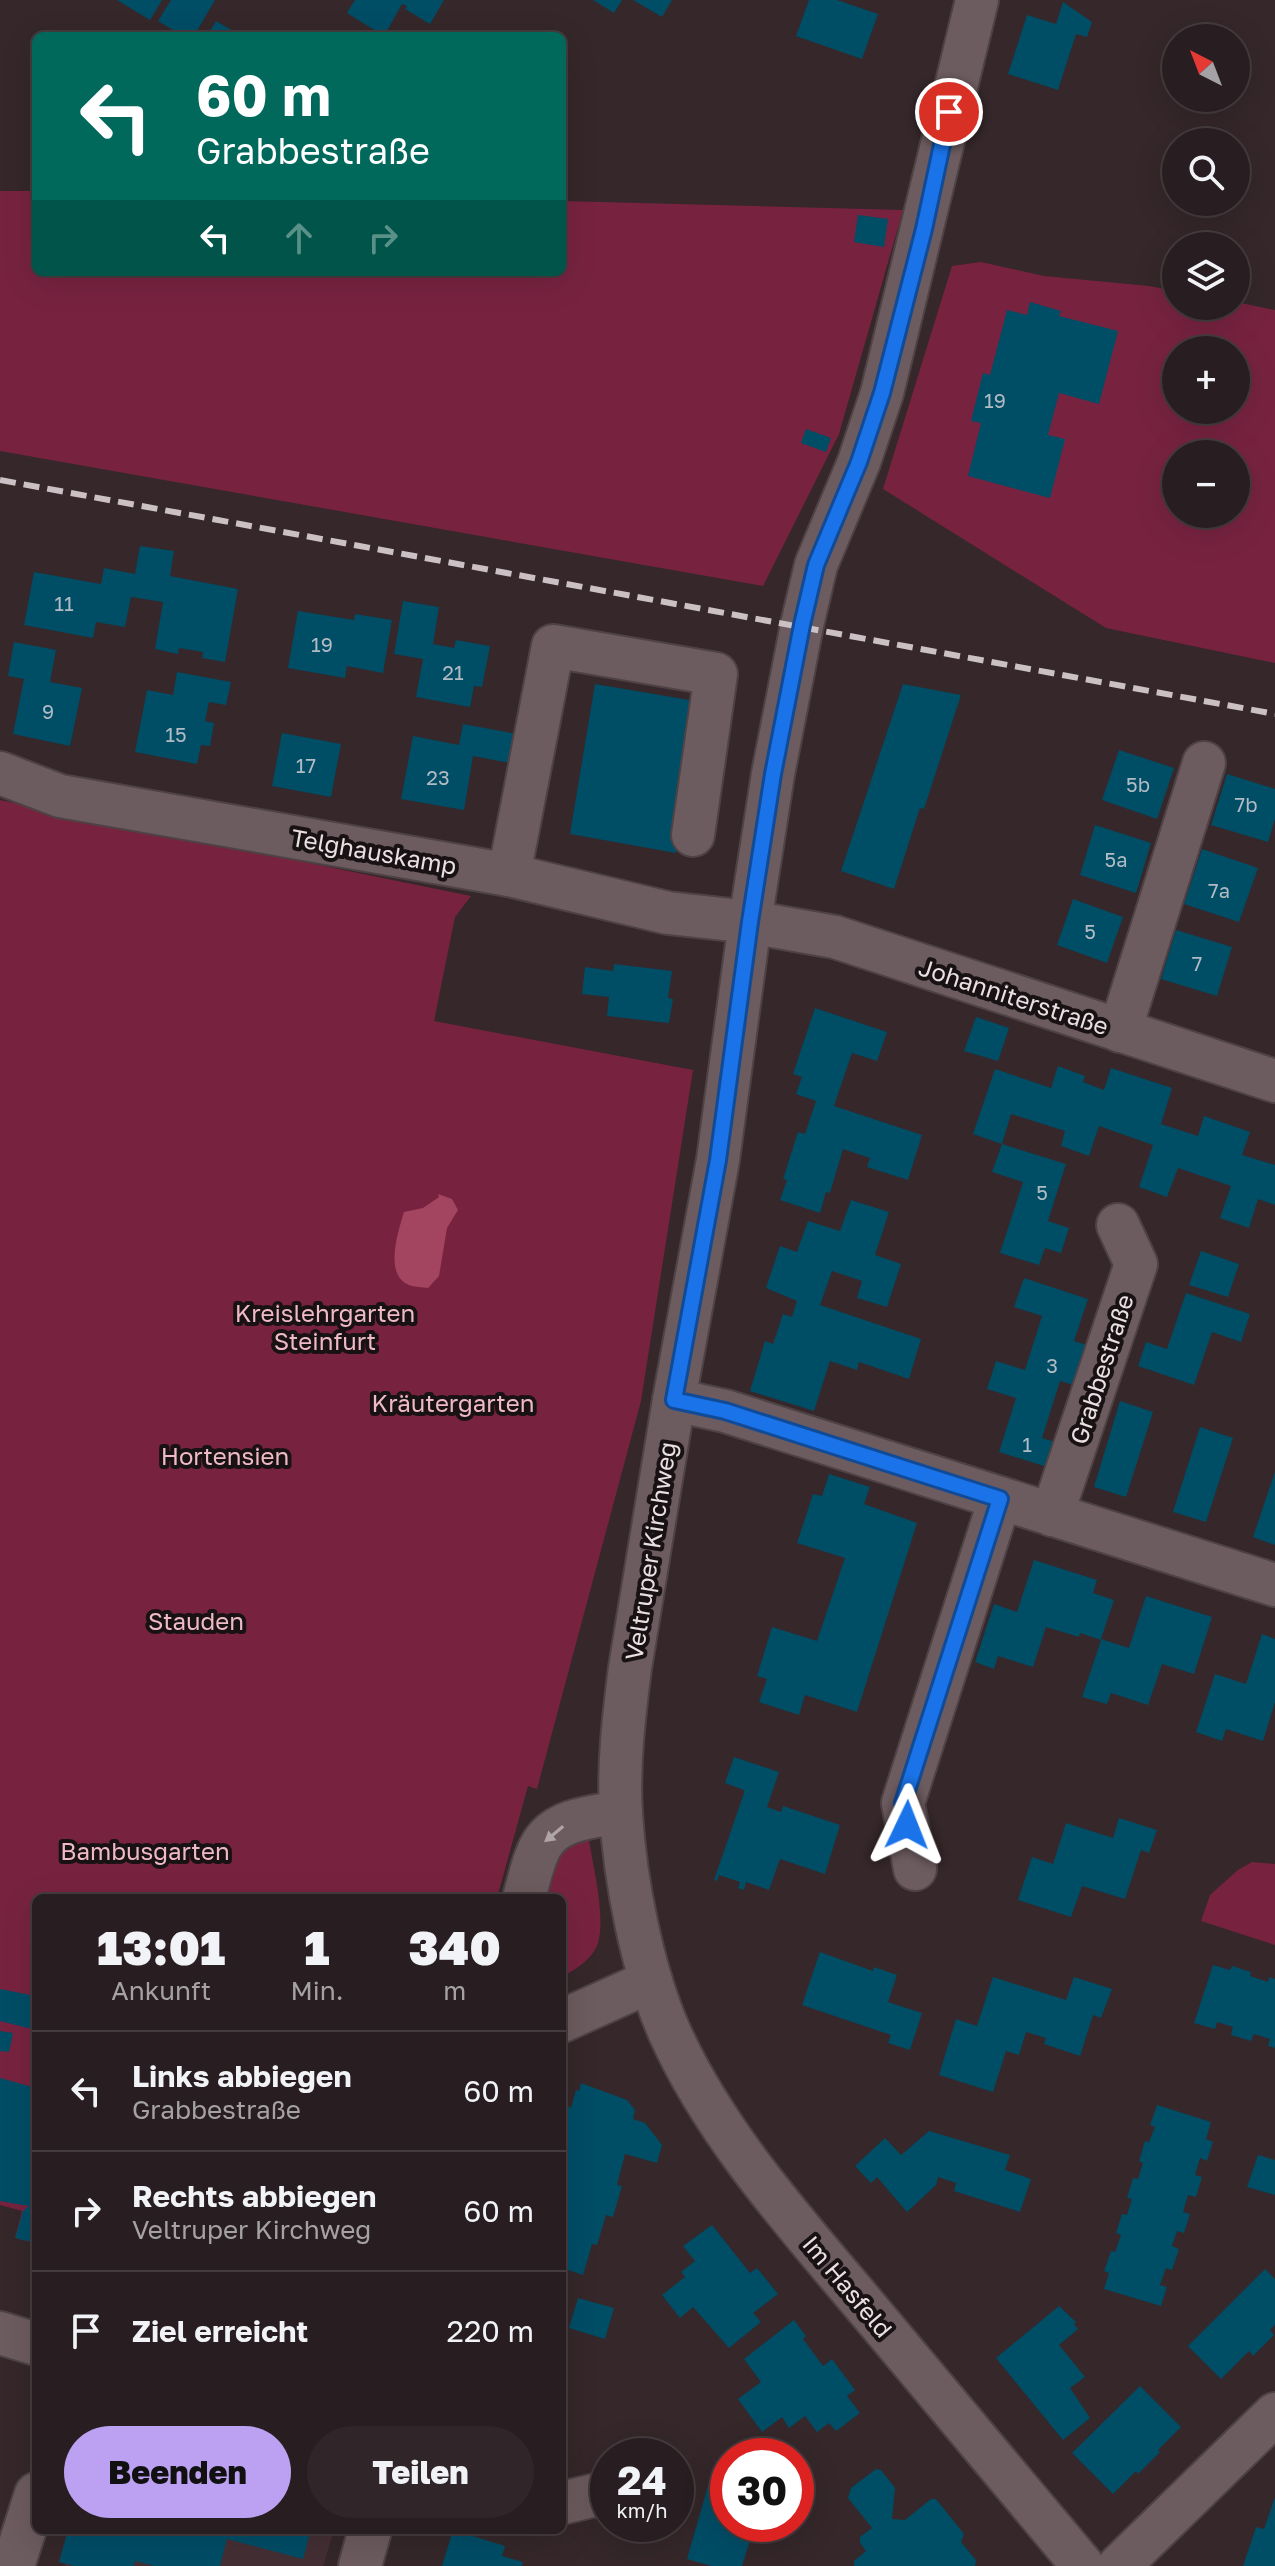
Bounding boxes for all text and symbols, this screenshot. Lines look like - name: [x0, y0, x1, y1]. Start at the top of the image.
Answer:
- north arrow: [1162, 24, 1250, 112]
- map controls: [1162, 24, 1250, 528]
- text: 60 m: [196, 61, 331, 128]
- icon: left: [64, 64, 168, 168]
- pin: [915, 78, 983, 146]
- icon: arrive: [927, 90, 971, 134]
- button: search: [1162, 128, 1250, 216]
- text: Grabbestraße: [196, 129, 430, 172]
- icon: left: [193, 216, 237, 260]
- icon: ahead: [277, 216, 321, 260]
- icon: right: [361, 216, 405, 260]
- button: layers: [1162, 232, 1250, 320]
- button: +: [1162, 336, 1250, 424]
- house number: 19: [984, 388, 1006, 412]
- button: −: [1162, 440, 1250, 528]
- house number: 11: [54, 591, 74, 615]
- house number: 19: [311, 632, 333, 656]
- house number: 21: [442, 660, 464, 684]
- house number: 9: [42, 699, 54, 723]
- house number: 15: [165, 722, 187, 746]
- house number: 17: [296, 753, 316, 777]
- house number: 23: [426, 765, 450, 789]
- house number: 5b: [1126, 772, 1150, 796]
- house number: 7b: [1235, 792, 1257, 816]
- street label: Telghauskamp: [289, 822, 459, 880]
- house number: 5a: [1105, 847, 1127, 871]
- house number: 7a: [1208, 878, 1230, 902]
- house number: 5: [1084, 919, 1096, 943]
- house number: 7: [1192, 951, 1202, 975]
- street label: Johanniterstraße: [915, 952, 1113, 1040]
- house number: 5: [1036, 1180, 1048, 1204]
- street label: Grabbestraße: [1063, 1290, 1139, 1448]
- park label: Kreislehrgarten Steinfurt: [235, 1298, 415, 1355]
- house number: 3: [1046, 1353, 1058, 1377]
- park label: Kräutergarten: [372, 1388, 534, 1417]
- house number: 1: [1022, 1432, 1032, 1456]
- street label: Veltruper Kirchweg: [618, 1440, 682, 1662]
- park label: Hortensien: [161, 1441, 289, 1470]
- park label: Stauden: [148, 1606, 244, 1635]
- position arrow: [865, 1783, 949, 1867]
- one-way arrow: [544, 1825, 564, 1842]
- park label: Bambusgarten: [60, 1836, 230, 1865]
- text: 13:01: [97, 1918, 225, 1976]
- text: 1: [304, 1918, 330, 1976]
- text: 340: [409, 1918, 501, 1976]
- text: Ankunft: [111, 1975, 211, 2006]
- text: Min.: [290, 1975, 344, 2006]
- text: m: [443, 1975, 466, 2006]
- text: Links abbiegen: [132, 2058, 352, 2094]
- icon: left: [64, 2069, 108, 2113]
- text: 60 m: [463, 2073, 534, 2109]
- text: Grabbestraße: [132, 2094, 301, 2125]
- text: Rechts abbiegen: [132, 2178, 376, 2214]
- icon: right: [64, 2189, 108, 2233]
- text: 60 m: [463, 2193, 534, 2229]
- text: Veltruper Kirchweg: [132, 2214, 371, 2245]
- street label: Im Hasfeld: [797, 2229, 899, 2343]
- icon: arrive: [64, 2309, 108, 2353]
- text: Ziel erreicht: [132, 2313, 308, 2349]
- text: 220 m: [447, 2313, 534, 2349]
- button: Beenden: [64, 2426, 291, 2518]
- button: Teilen: [307, 2426, 534, 2518]
- speed limit sign: 30: [710, 2438, 814, 2542]
- text: 24: [617, 2456, 667, 2504]
- text: km/h: [617, 2498, 667, 2522]

